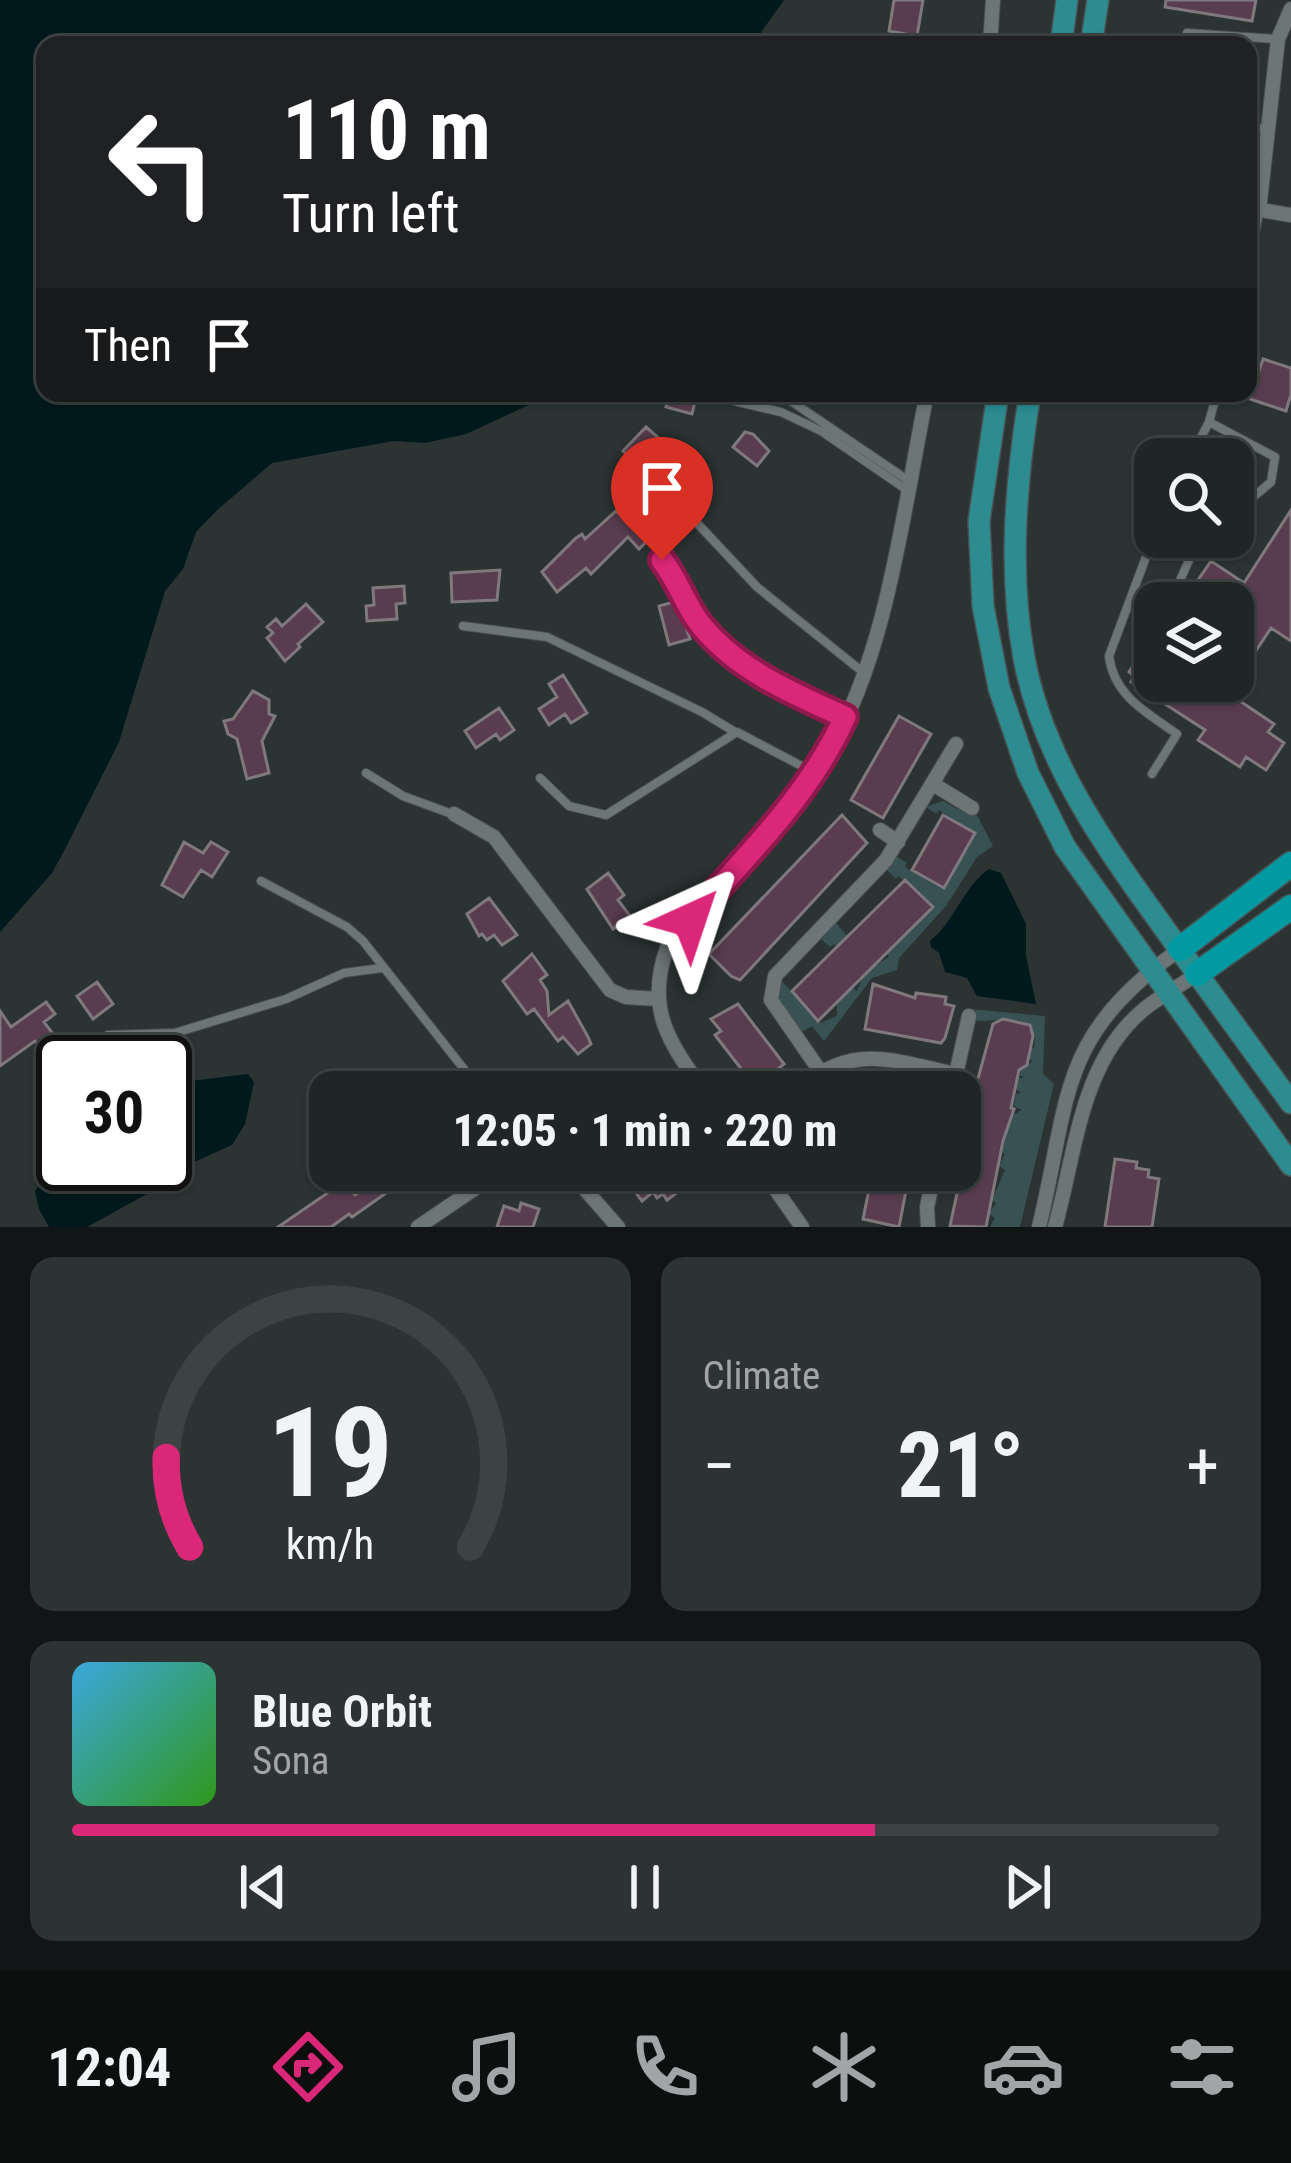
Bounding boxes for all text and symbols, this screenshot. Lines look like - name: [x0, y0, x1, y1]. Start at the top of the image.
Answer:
- text: 110 m: [282, 81, 491, 180]
- icon: left: [84, 84, 240, 240]
- text: Turn left: [282, 182, 459, 245]
- icon: arrive: [196, 312, 262, 378]
- text: Then: [84, 319, 172, 372]
- pin: [611, 437, 713, 560]
- map controls: [1134, 438, 1254, 702]
- button: search: [1134, 438, 1254, 558]
- icon: arrive: [629, 455, 695, 521]
- button: layers: [1134, 582, 1254, 702]
- position arrow: [627, 857, 753, 983]
- speed limit sign: 30: [36, 1035, 192, 1191]
- text: 12:05 · 1 min · 220 m: [453, 1104, 837, 1157]
- text: Climate: [703, 1353, 820, 1399]
- text: 19: [267, 1380, 393, 1526]
- text: 21°: [897, 1414, 1024, 1519]
- text: −: [703, 1428, 736, 1505]
- text: +: [1186, 1428, 1219, 1505]
- text: km/h: [286, 1519, 374, 1569]
- text: Blue Orbit: [252, 1685, 432, 1738]
- text: Sona: [252, 1738, 329, 1784]
- icon: previous: [230, 1854, 296, 1920]
- icon: pause: [612, 1854, 678, 1920]
- icon: next: [995, 1854, 1061, 1920]
- icon: directions: [266, 2025, 350, 2109]
- icon: music: [445, 2025, 529, 2109]
- icon: phone: [623, 2025, 707, 2109]
- icon: climate: [802, 2025, 886, 2109]
- icon: car: [981, 2025, 1065, 2109]
- icon: filters: [1160, 2025, 1244, 2109]
- text: 12:04: [47, 2036, 171, 2099]

